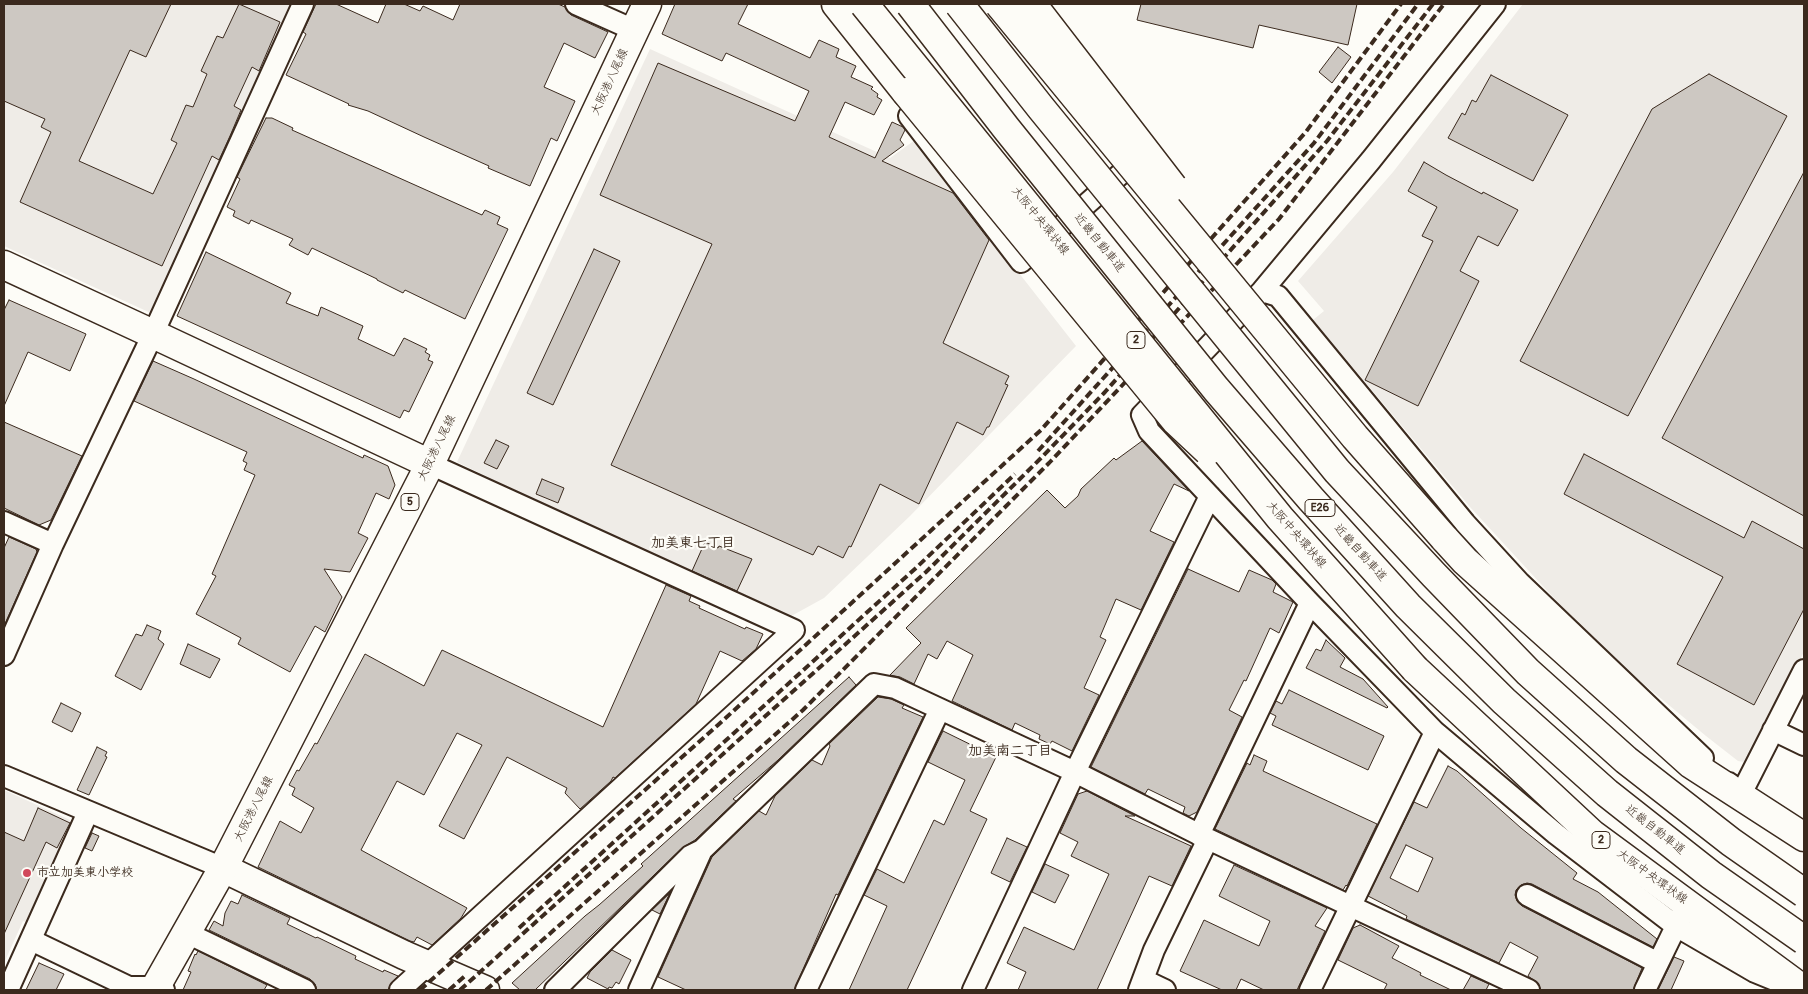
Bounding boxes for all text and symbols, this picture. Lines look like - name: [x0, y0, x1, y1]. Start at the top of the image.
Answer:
- street label: 大阪港八尾線: [588, 46, 632, 118]
- street label: 大阪中央環状線: [1008, 184, 1072, 258]
- street label: 近畿自動車道: [1071, 210, 1127, 276]
- road number: 2: [1127, 332, 1145, 348]
- street label: 大阪港八尾線: [415, 412, 459, 484]
- road number: 5: [401, 494, 419, 511]
- street label: 大阪中央環状線: [1263, 499, 1329, 571]
- road number: E26: [1305, 499, 1335, 516]
- street label: 近畿自動車道: [1331, 521, 1389, 585]
- district label: 加美東七丁目: [651, 535, 735, 551]
- district label: 加美南二丁目: [968, 743, 1052, 759]
- street label: 大阪港八尾線: [231, 774, 277, 844]
- street label: 近畿自動車道: [1622, 802, 1688, 858]
- road number: 2: [1592, 832, 1610, 848]
- street label: 大阪中央環状線: [1614, 846, 1690, 908]
- place label: 市立加美東小学校: [37, 866, 133, 880]
- marker: 市立加美東小学校: [21, 867, 33, 879]

